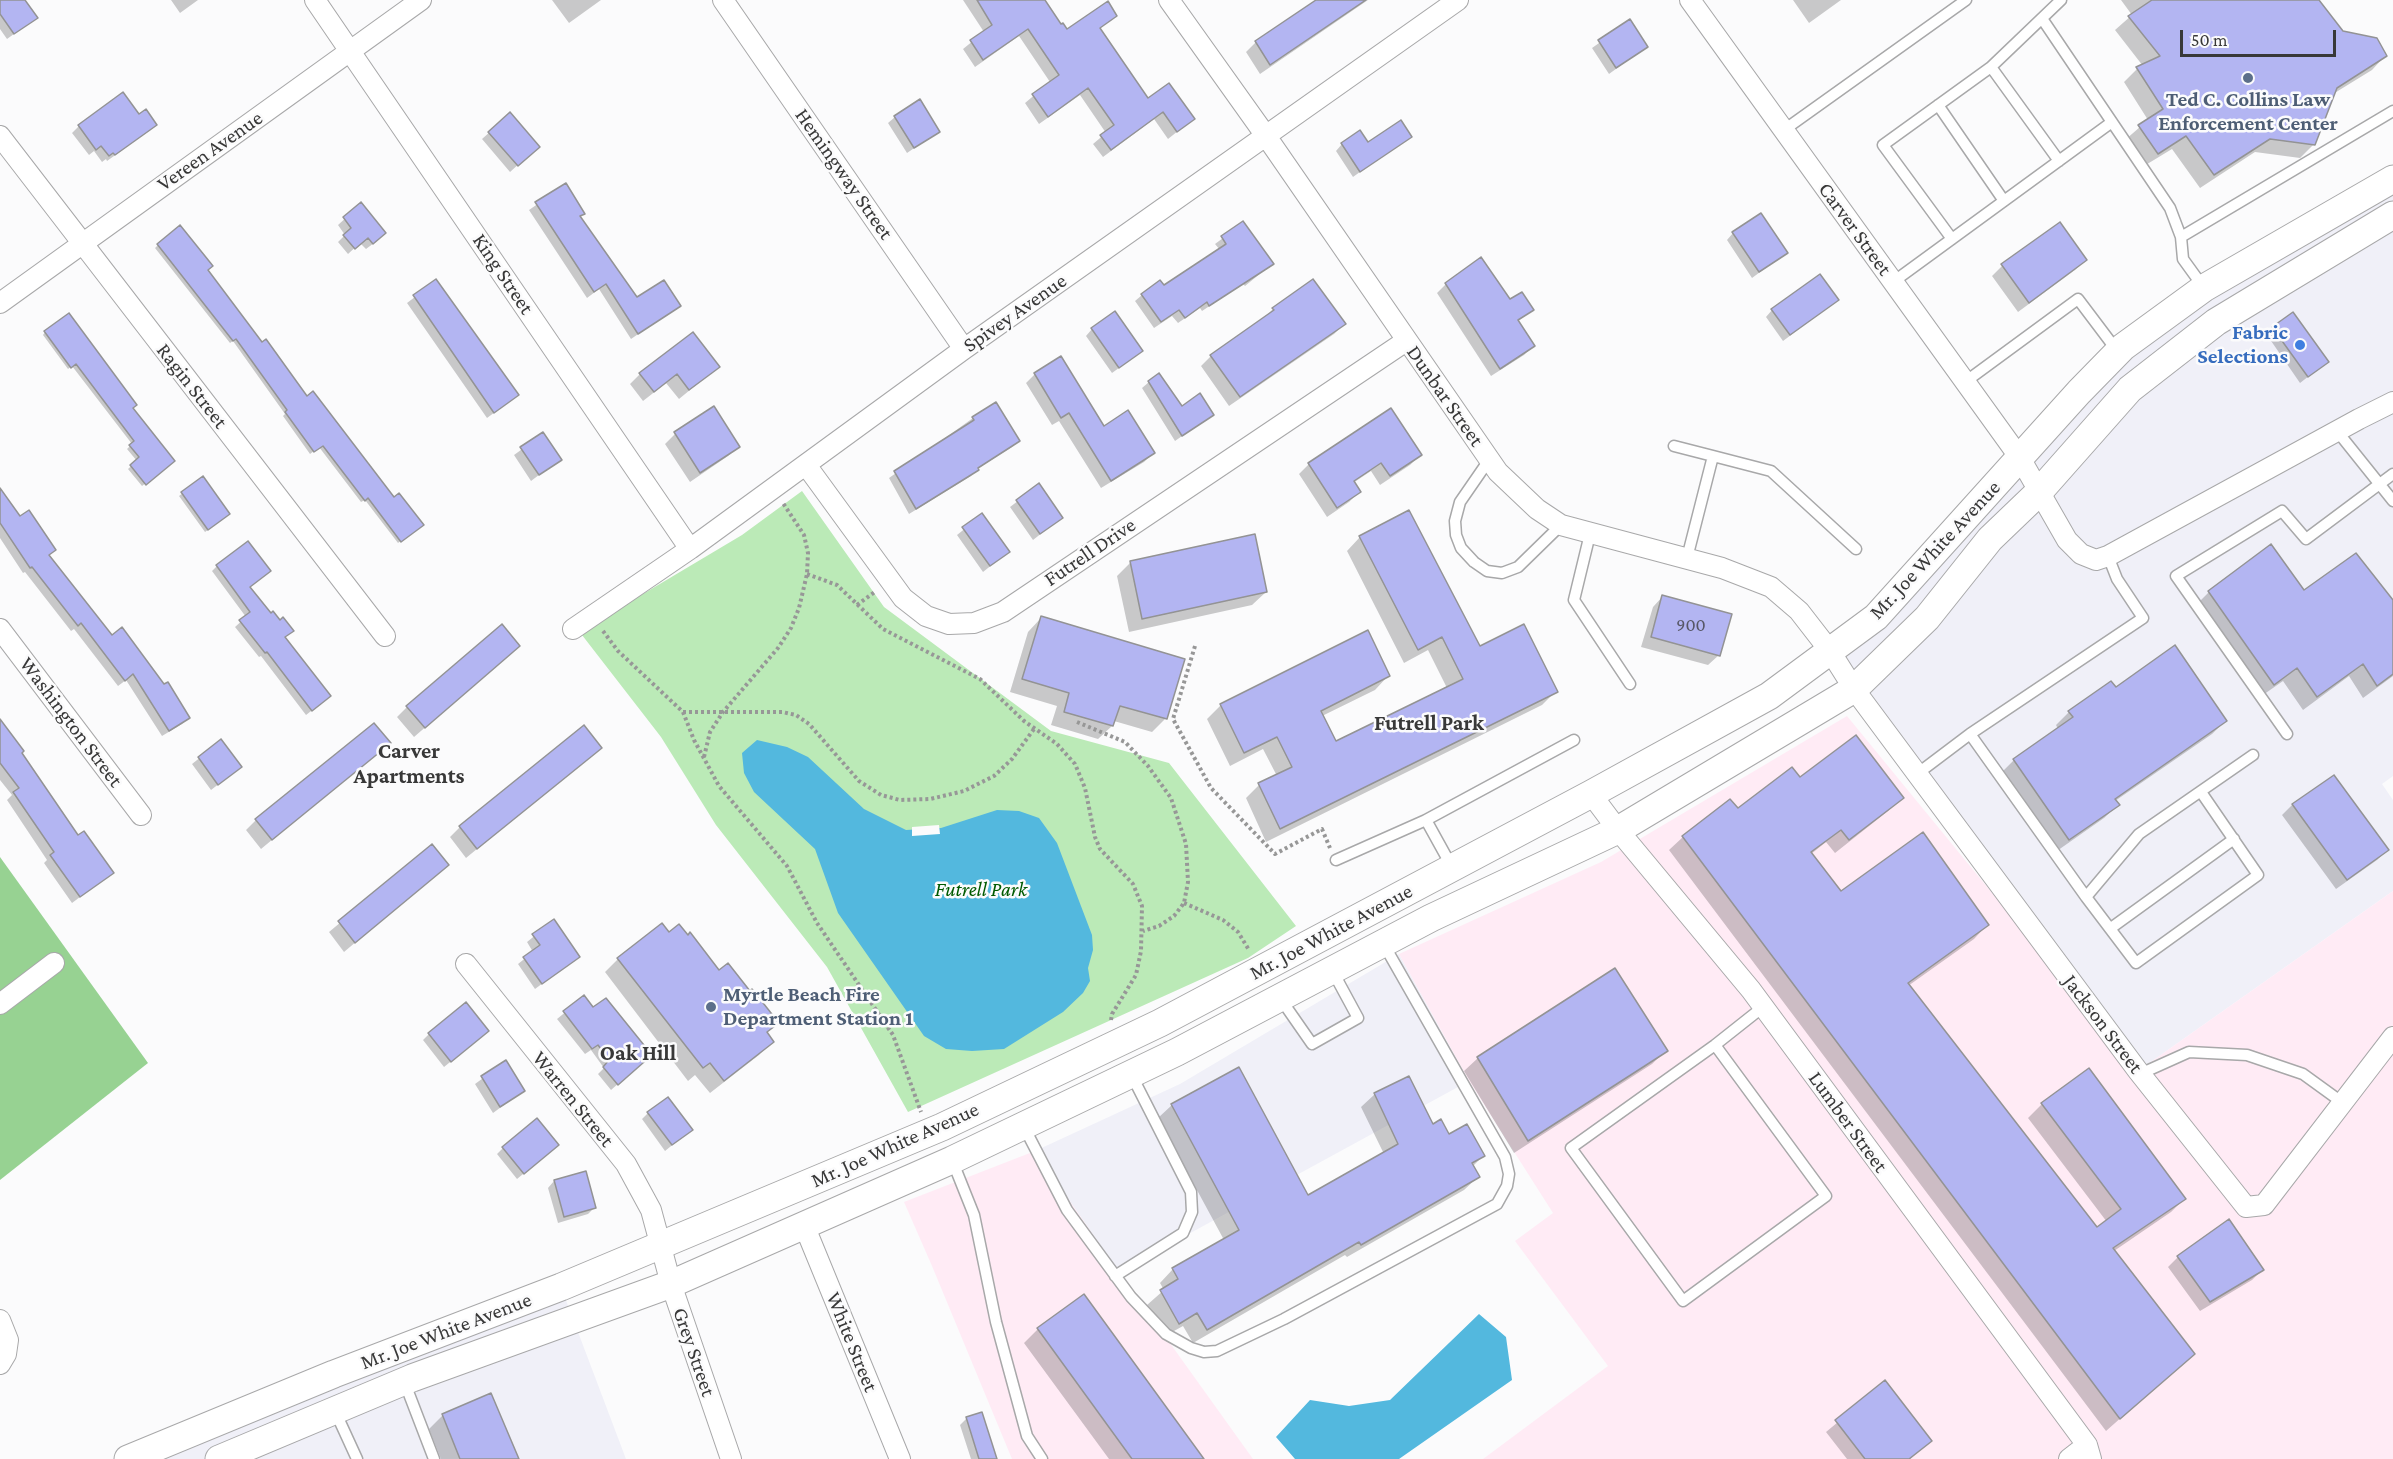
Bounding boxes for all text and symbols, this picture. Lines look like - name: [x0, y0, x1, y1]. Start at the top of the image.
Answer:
- scale bar: [2183, 18, 2339, 56]
- text: 50 m: [2191, 30, 2228, 50]
- marker: Ted C. Collins Law Enforcement Center: [2241, 71, 2255, 85]
- place label: Ted C. Collins Law Enforcement Center: [2158, 87, 2338, 137]
- street label: Hemingway Street: [789, 103, 899, 245]
- street label: Vereen Avenue: [152, 105, 268, 197]
- street label: Carver Street: [1813, 178, 1897, 280]
- street label: King Street: [467, 229, 539, 319]
- street label: Spivey Avenue: [958, 268, 1072, 358]
- place label: Fabric Selections: [2197, 320, 2288, 370]
- street label: Ragin Street: [151, 338, 233, 434]
- marker: Fabric Selections: [2293, 338, 2307, 352]
- street label: Dunbar Street: [1401, 341, 1489, 451]
- street label: Mr. Joe White Avenue: [1864, 475, 2006, 625]
- street label: Futrell Drive: [1039, 512, 1141, 592]
- house number: 900: [1676, 614, 1706, 636]
- street label: Washington Street: [14, 652, 128, 792]
- district label: Futrell Park: [1374, 710, 1484, 736]
- district label: Carver Apartments: [354, 738, 464, 790]
- park label: Futrell Park: [935, 877, 1027, 903]
- street label: Mr. Joe White Avenue: [1245, 878, 1417, 986]
- street label: Jackson Street: [2058, 969, 2148, 1079]
- place label: Myrtle Beach Fire Department Station 1: [723, 982, 913, 1032]
- marker: Myrtle Beach Fire Department Station 1: [704, 1000, 718, 1014]
- district label: Oak Hill: [600, 1040, 676, 1066]
- street label: Warren Street: [527, 1046, 619, 1152]
- street label: Lumber Street: [1803, 1066, 1893, 1178]
- street label: Mr. Joe White Avenue: [807, 1097, 983, 1193]
- street label: Mr. Joe White Avenue: [357, 1287, 535, 1375]
- street label: White Street: [821, 1288, 883, 1396]
- street label: Grey Street: [667, 1304, 721, 1400]

